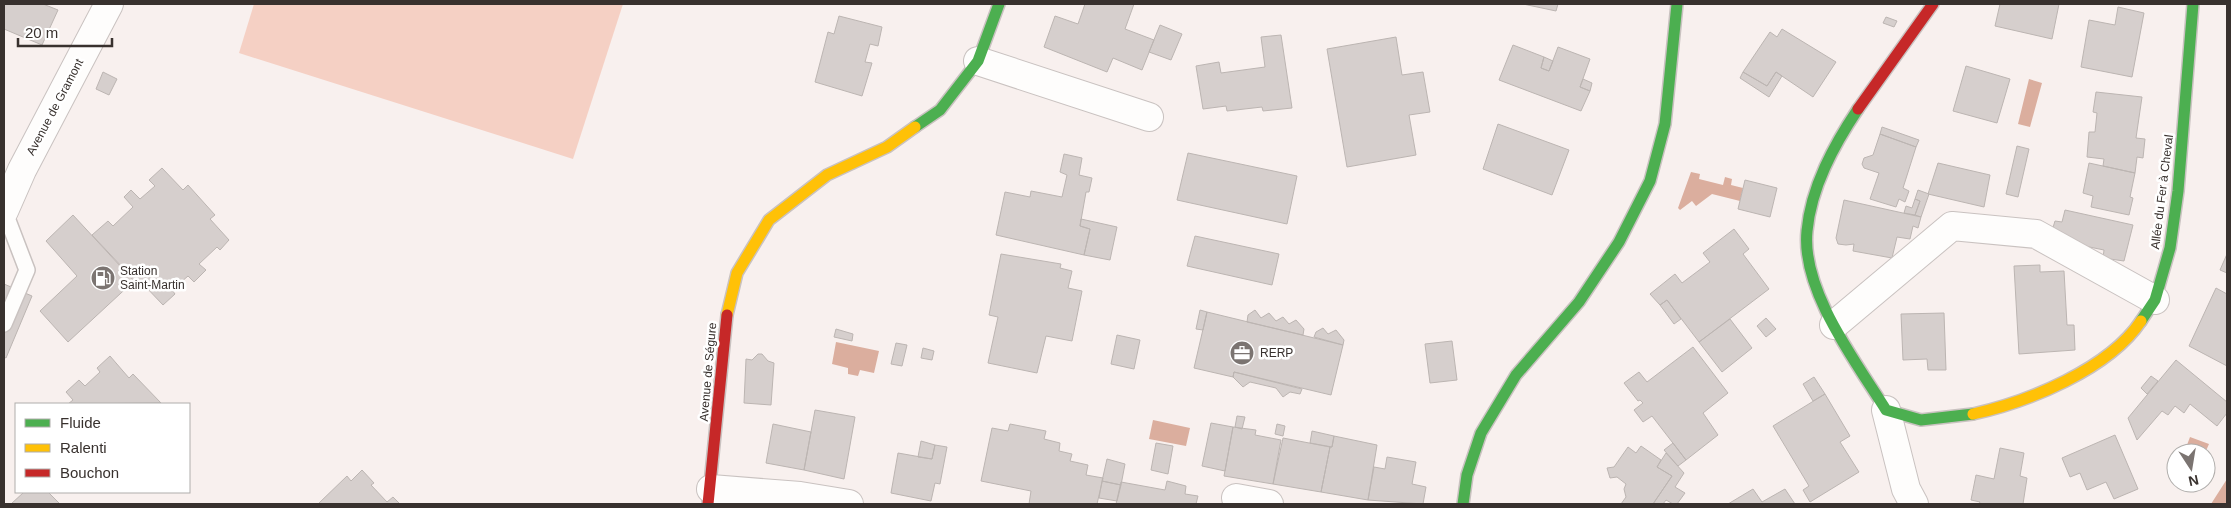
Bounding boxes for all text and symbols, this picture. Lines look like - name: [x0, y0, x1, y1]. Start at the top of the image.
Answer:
- scale bar: [18, 15, 111, 47]
- text: 20 m: [25, 24, 58, 41]
- street label: Avenue de Gramont: [24, 56, 87, 158]
- street label: Allée du Fer à Cheval: [2148, 134, 2176, 250]
- place label: Station Saint-Martin: [120, 264, 185, 292]
- fuel station icon: Station Saint-Martin: [90, 265, 116, 291]
- street label: Avenue de Ségure: [697, 322, 719, 422]
- office icon: RERP: [1229, 340, 1255, 366]
- place label: RERP: [1260, 346, 1293, 360]
- legend: [15, 403, 190, 493]
- text: Fluide: [60, 414, 101, 431]
- text: Ralenti: [60, 439, 107, 456]
- north arrow: [2166, 443, 2216, 493]
- text: Bouchon: [60, 464, 119, 481]
- text: N: [2187, 472, 2200, 490]

